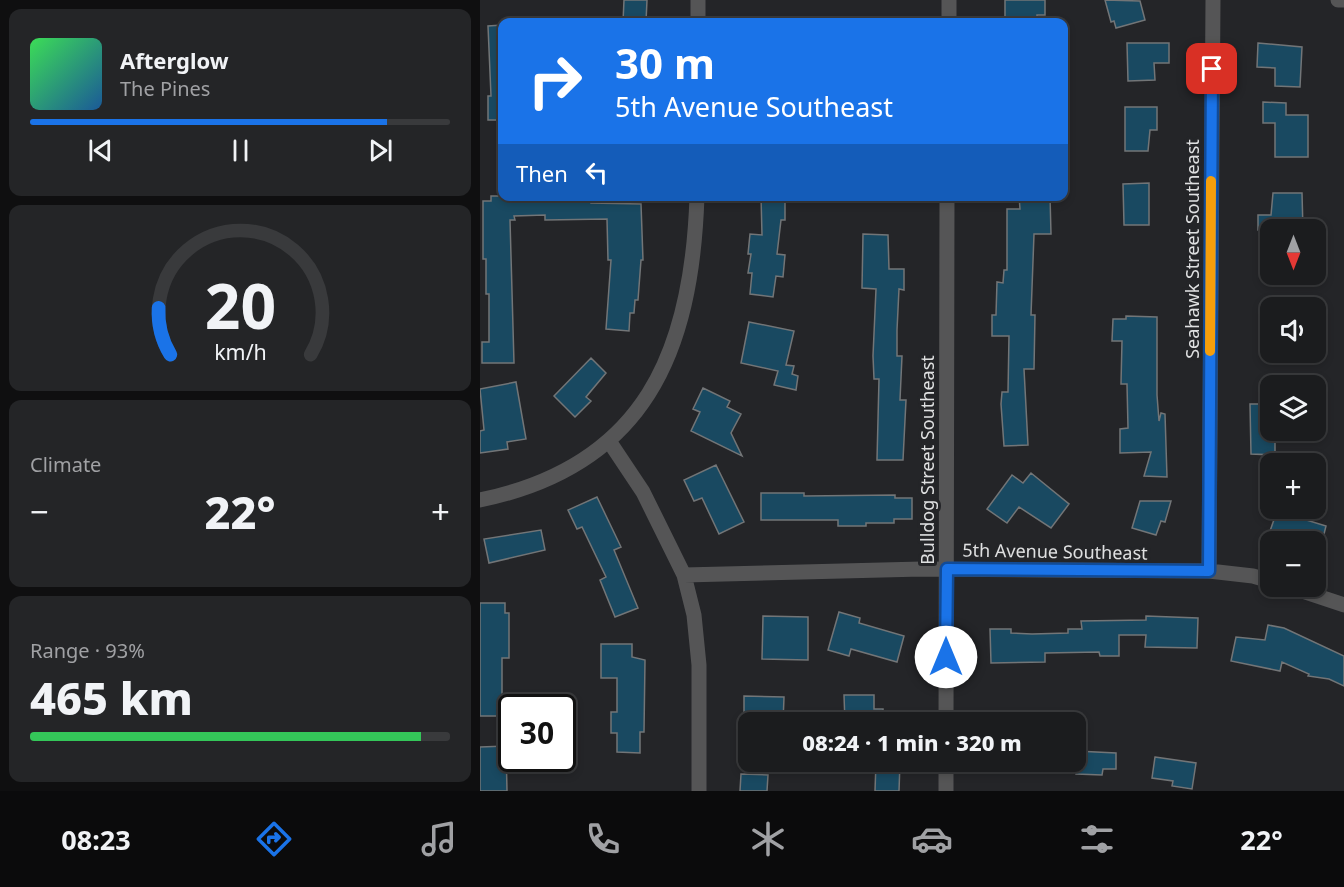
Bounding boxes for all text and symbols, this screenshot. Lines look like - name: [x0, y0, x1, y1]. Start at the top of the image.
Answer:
- text: 30 m: [615, 34, 715, 91]
- icon: right: [516, 42, 594, 120]
- pin: [1186, 43, 1237, 94]
- text: Afterglow: [120, 45, 229, 75]
- icon: arrive: [1195, 52, 1228, 85]
- text: The Pines: [120, 75, 210, 102]
- text: 5th Avenue Southeast: [615, 88, 893, 125]
- icon: previous: [84, 134, 117, 167]
- icon: pause: [224, 134, 257, 167]
- icon: next: [364, 134, 397, 167]
- street label: Seahawk Street Southeast: [1180, 139, 1204, 359]
- icon: left: [580, 156, 613, 189]
- text: Then: [516, 158, 568, 188]
- north arrow: [1260, 219, 1326, 285]
- map controls: [1260, 219, 1326, 597]
- text: 20: [204, 262, 276, 347]
- button: sound: [1260, 297, 1326, 363]
- text: km/h: [214, 337, 266, 366]
- street label: Bulldog Street Southeast: [915, 355, 939, 565]
- button: layers: [1260, 375, 1326, 441]
- text: Climate: [30, 451, 101, 478]
- button: +: [1260, 453, 1326, 519]
- text: 22°: [204, 481, 276, 542]
- text: −: [30, 489, 49, 534]
- text: +: [431, 489, 450, 534]
- button: −: [1260, 531, 1326, 597]
- street label: 5th Avenue Southeast: [962, 537, 1148, 565]
- position arrow: [914, 625, 978, 689]
- text: Range · 93%: [30, 637, 145, 664]
- text: 465 km: [30, 667, 193, 728]
- speed limit sign: 30: [498, 694, 576, 772]
- text: 08:24 · 1 min · 320 m: [802, 727, 1022, 757]
- icon: directions: [253, 818, 295, 860]
- icon: music: [418, 818, 460, 860]
- icon: phone: [582, 818, 624, 860]
- icon: climate: [747, 818, 789, 860]
- icon: car: [911, 818, 953, 860]
- icon: filters: [1076, 818, 1118, 860]
- text: 08:23: [61, 821, 131, 858]
- text: 22°: [1240, 821, 1283, 858]

